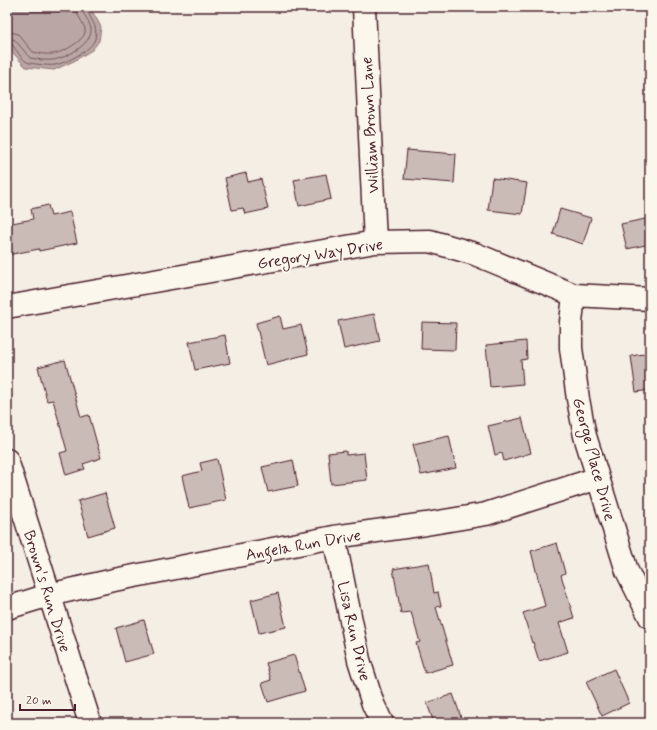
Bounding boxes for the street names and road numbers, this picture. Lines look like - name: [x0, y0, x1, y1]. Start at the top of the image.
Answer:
- street label: William Brown Lane: [356, 56, 385, 194]
- street label: Gregory Way Drive: [256, 234, 385, 276]
- street label: George Place Drive: [566, 395, 620, 524]
- street label: Angela Run Drive: [244, 525, 363, 567]
- street label: Brown's Run Drive: [18, 528, 75, 655]
- street label: Lisa Run Drive: [332, 579, 375, 683]

